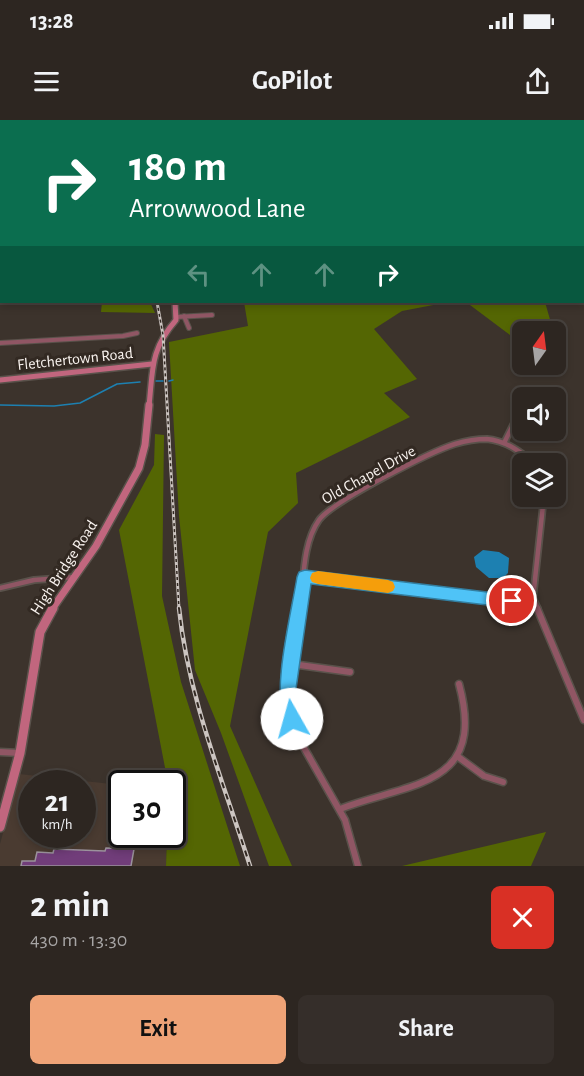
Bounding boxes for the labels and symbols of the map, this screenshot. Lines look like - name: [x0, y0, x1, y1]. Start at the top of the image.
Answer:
- north arrow: [512, 321, 566, 375]
- street label: Fletchertown Road: [16, 345, 134, 373]
- street label: Old Chapel Drive: [319, 443, 418, 507]
- street label: High Bridge Road: [27, 517, 100, 618]
- pin: [486, 575, 537, 626]
- position arrow: [260, 687, 324, 751]
- speed limit sign: 30: [108, 770, 186, 848]

